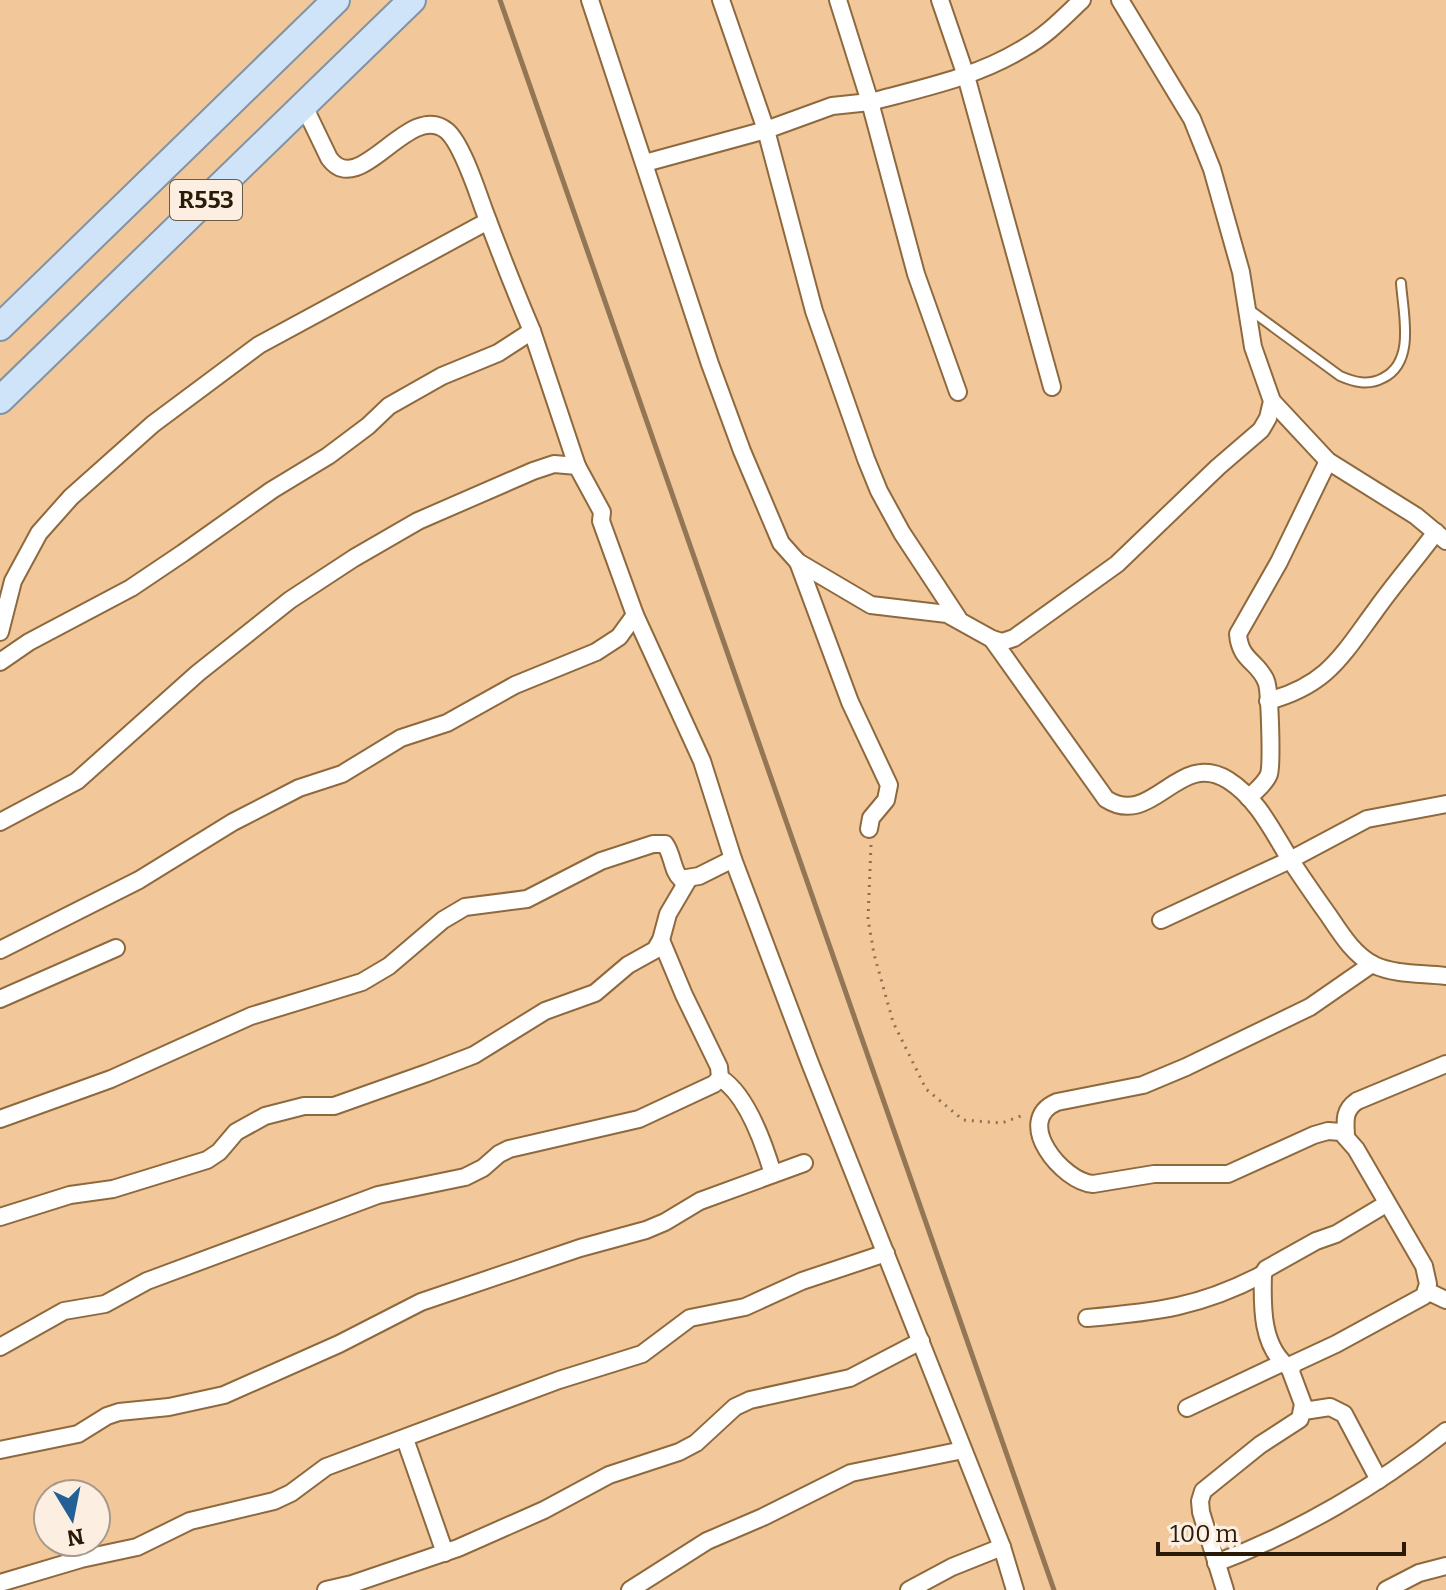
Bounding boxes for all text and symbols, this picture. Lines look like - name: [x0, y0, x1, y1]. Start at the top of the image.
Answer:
- road number: R553: [170, 180, 242, 220]
- north arrow: [32, 1478, 112, 1558]
- scale bar: [1158, 1506, 1404, 1556]
- text: 100 m: [1170, 1520, 1238, 1548]
- text: N: [65, 1522, 86, 1552]

